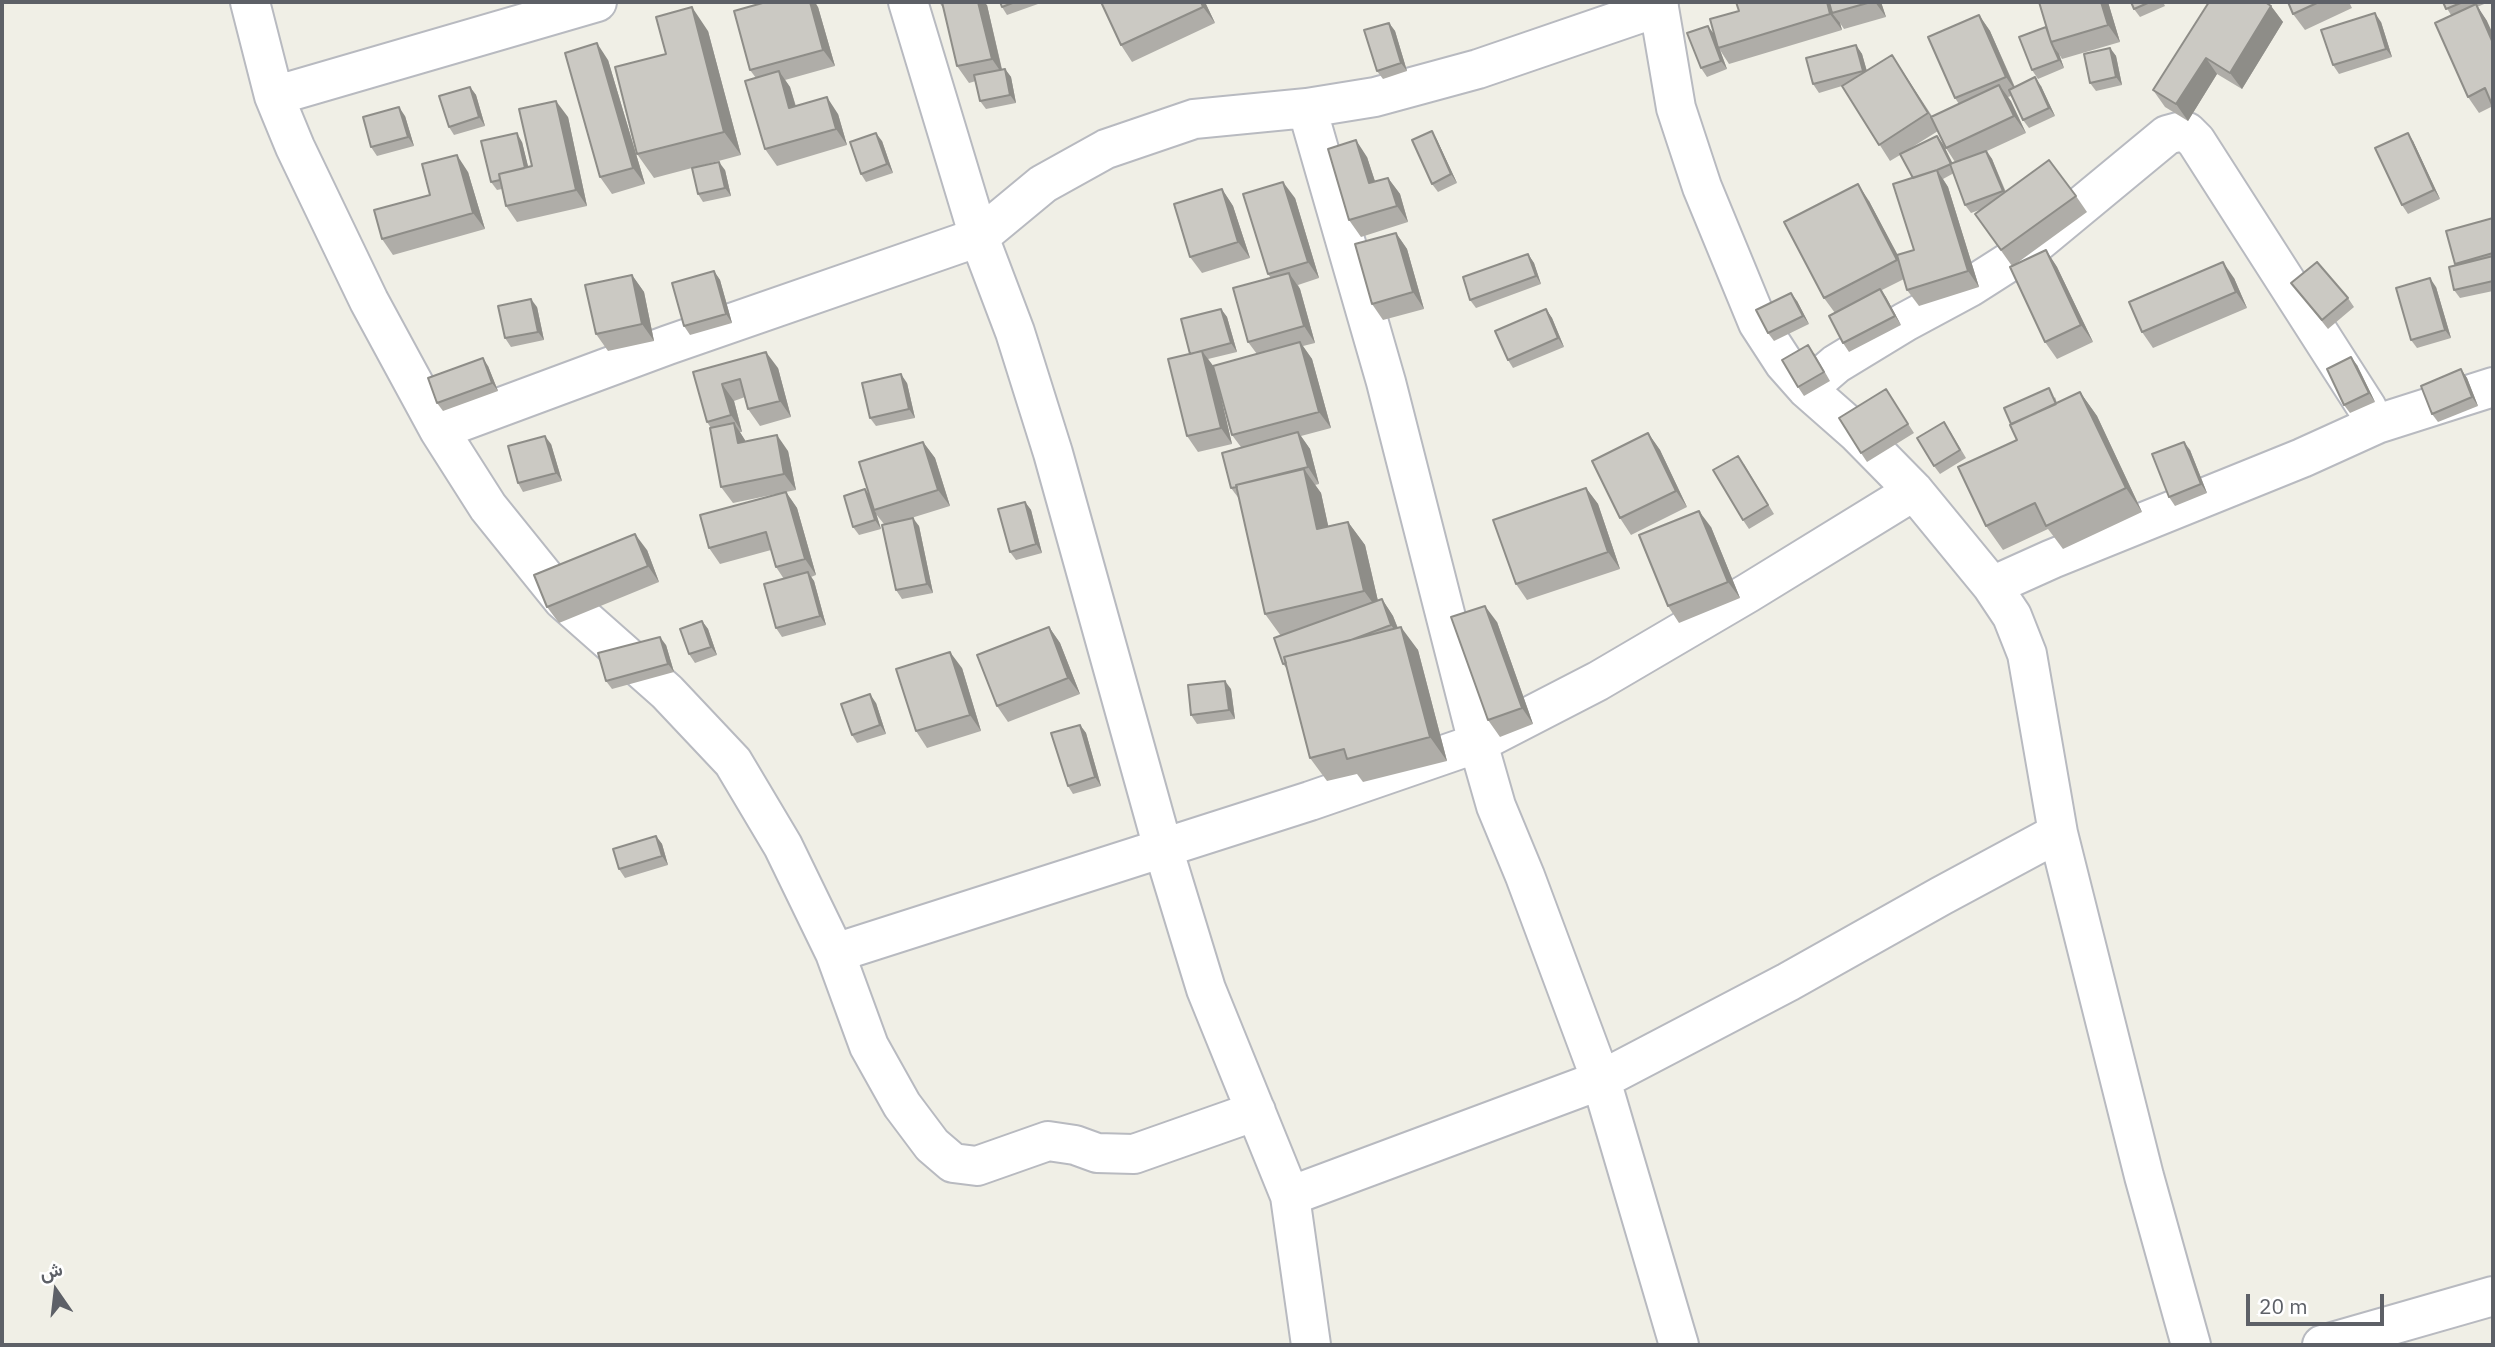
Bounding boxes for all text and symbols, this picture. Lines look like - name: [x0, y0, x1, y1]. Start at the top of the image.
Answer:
- north arrow: [21, 1256, 91, 1326]
- text: ش: [37, 1256, 65, 1285]
- scale bar: [2250, 1280, 2388, 1324]
- text: 20 m: [2259, 1292, 2308, 1320]

